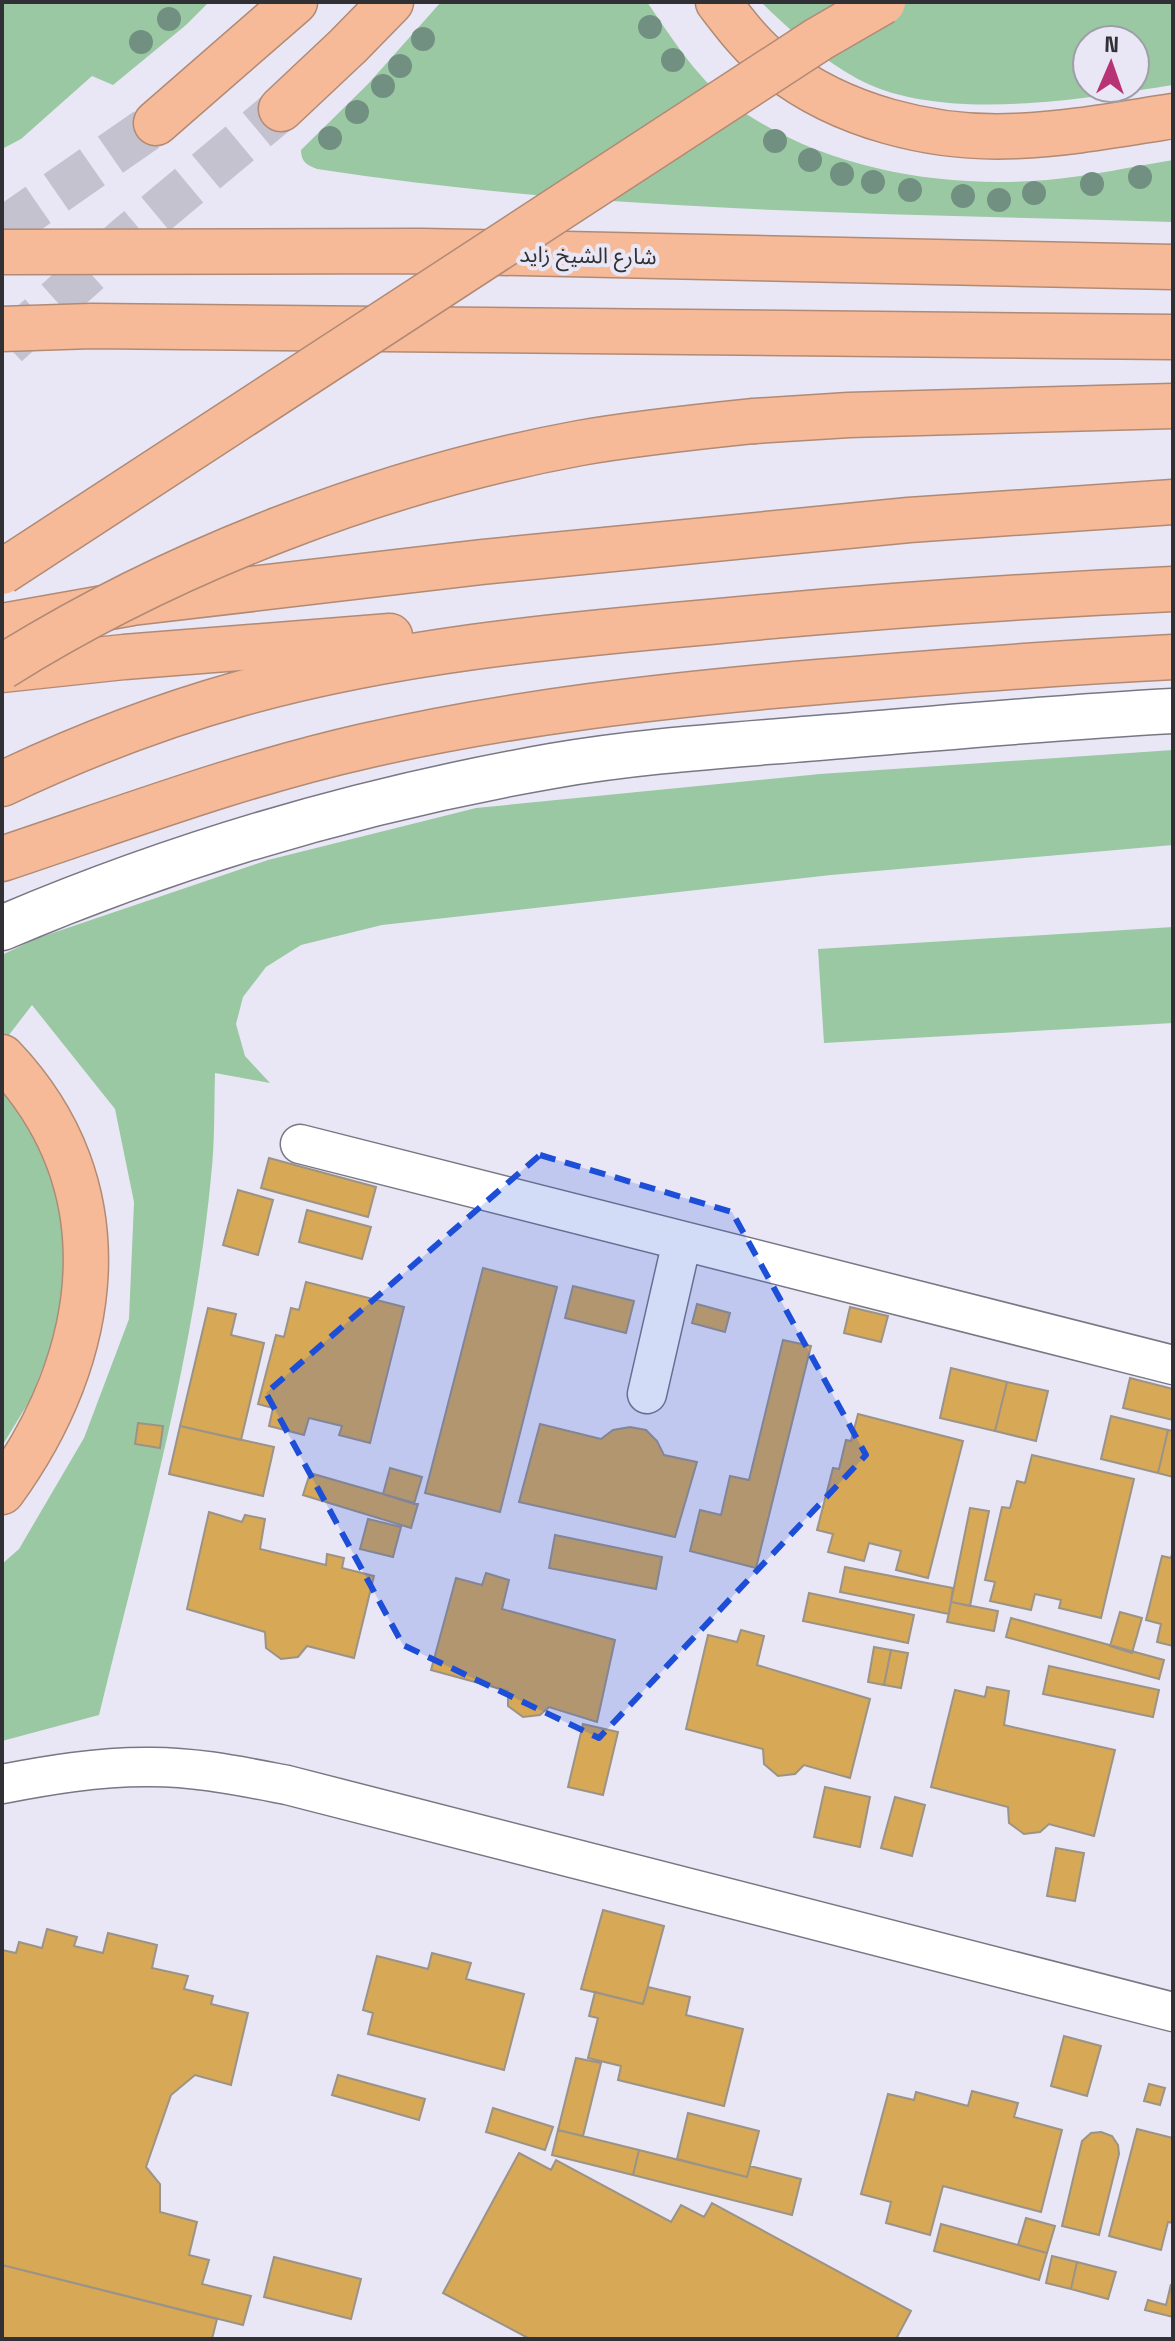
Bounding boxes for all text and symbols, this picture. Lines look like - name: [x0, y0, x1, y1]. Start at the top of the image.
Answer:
- north arrow: [1071, 24, 1151, 104]
- text: N: [1104, 30, 1120, 58]
- street label: شارع الشيخ زايد: [519, 240, 657, 273]

